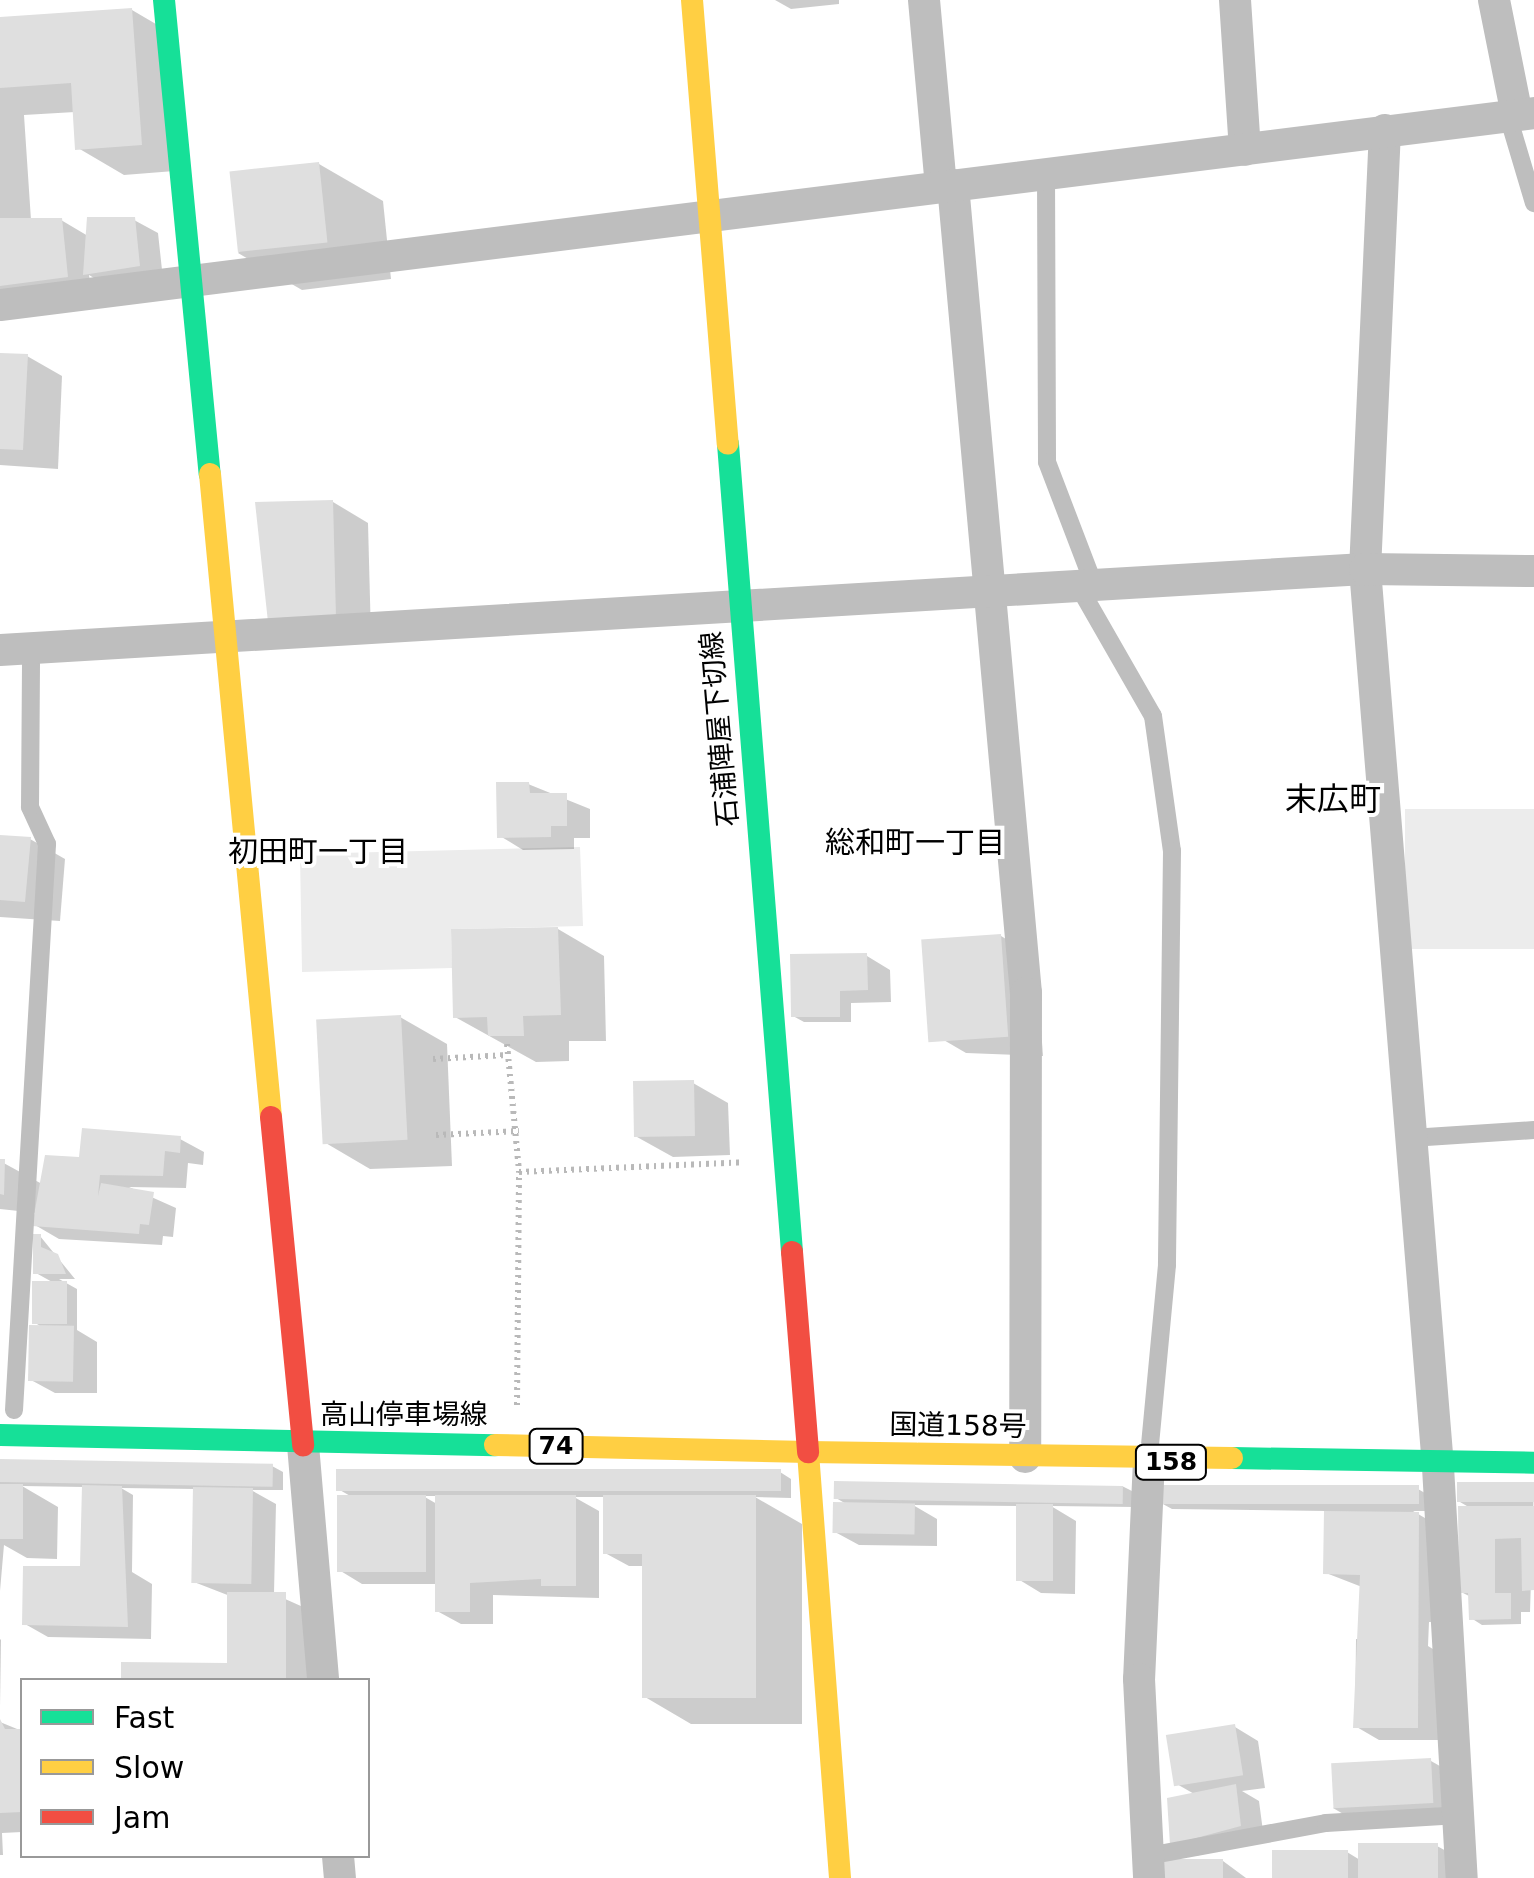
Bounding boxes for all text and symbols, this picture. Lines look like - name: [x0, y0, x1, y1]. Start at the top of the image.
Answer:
- street label: 石浦陣屋下切線: [695, 630, 745, 828]
- district label: 末広町: [1285, 780, 1381, 818]
- district label: 総和町一丁目: [825, 825, 1005, 861]
- district label: 初田町一丁目: [228, 834, 408, 870]
- street label: 高山停車場線: [320, 1398, 488, 1432]
- street label: 国道158号: [889, 1408, 1027, 1444]
- road number: 74: [528, 1426, 584, 1466]
- road number: 158: [1134, 1442, 1208, 1482]
- legend: [20, 1678, 370, 1858]
- text: Fast: [114, 1700, 174, 1735]
- text: Slow: [114, 1750, 184, 1785]
- text: Jam: [114, 1800, 170, 1835]

